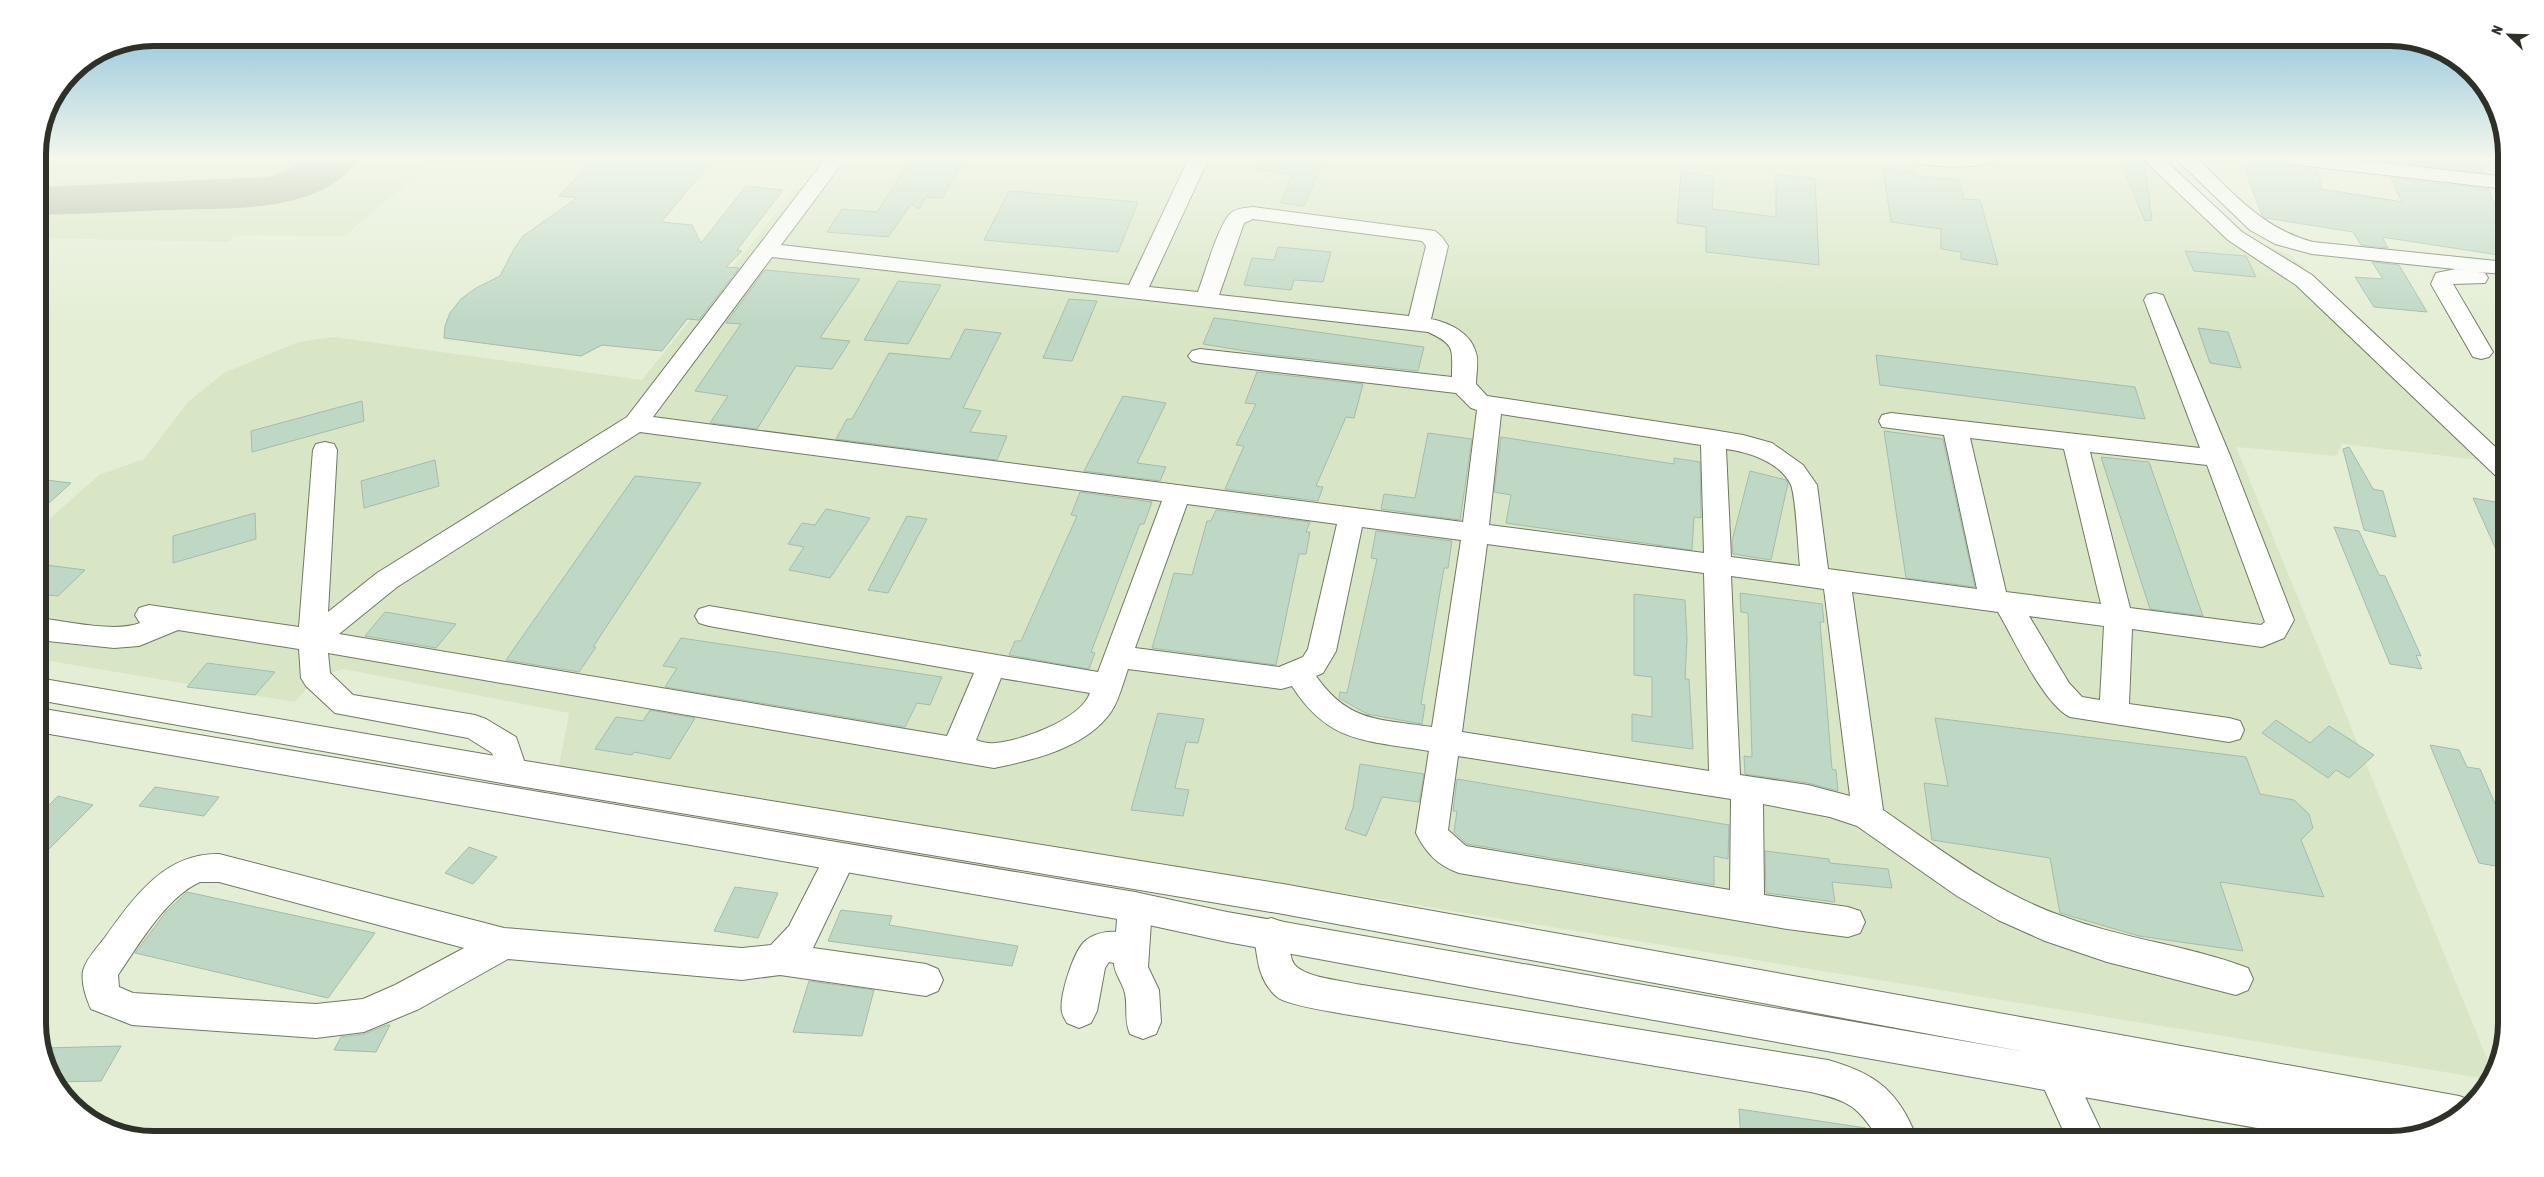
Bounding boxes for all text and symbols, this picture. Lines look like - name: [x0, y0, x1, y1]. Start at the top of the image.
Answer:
- north arrow: [2484, 10, 2534, 60]
- text: N: [2488, 23, 2506, 37]

